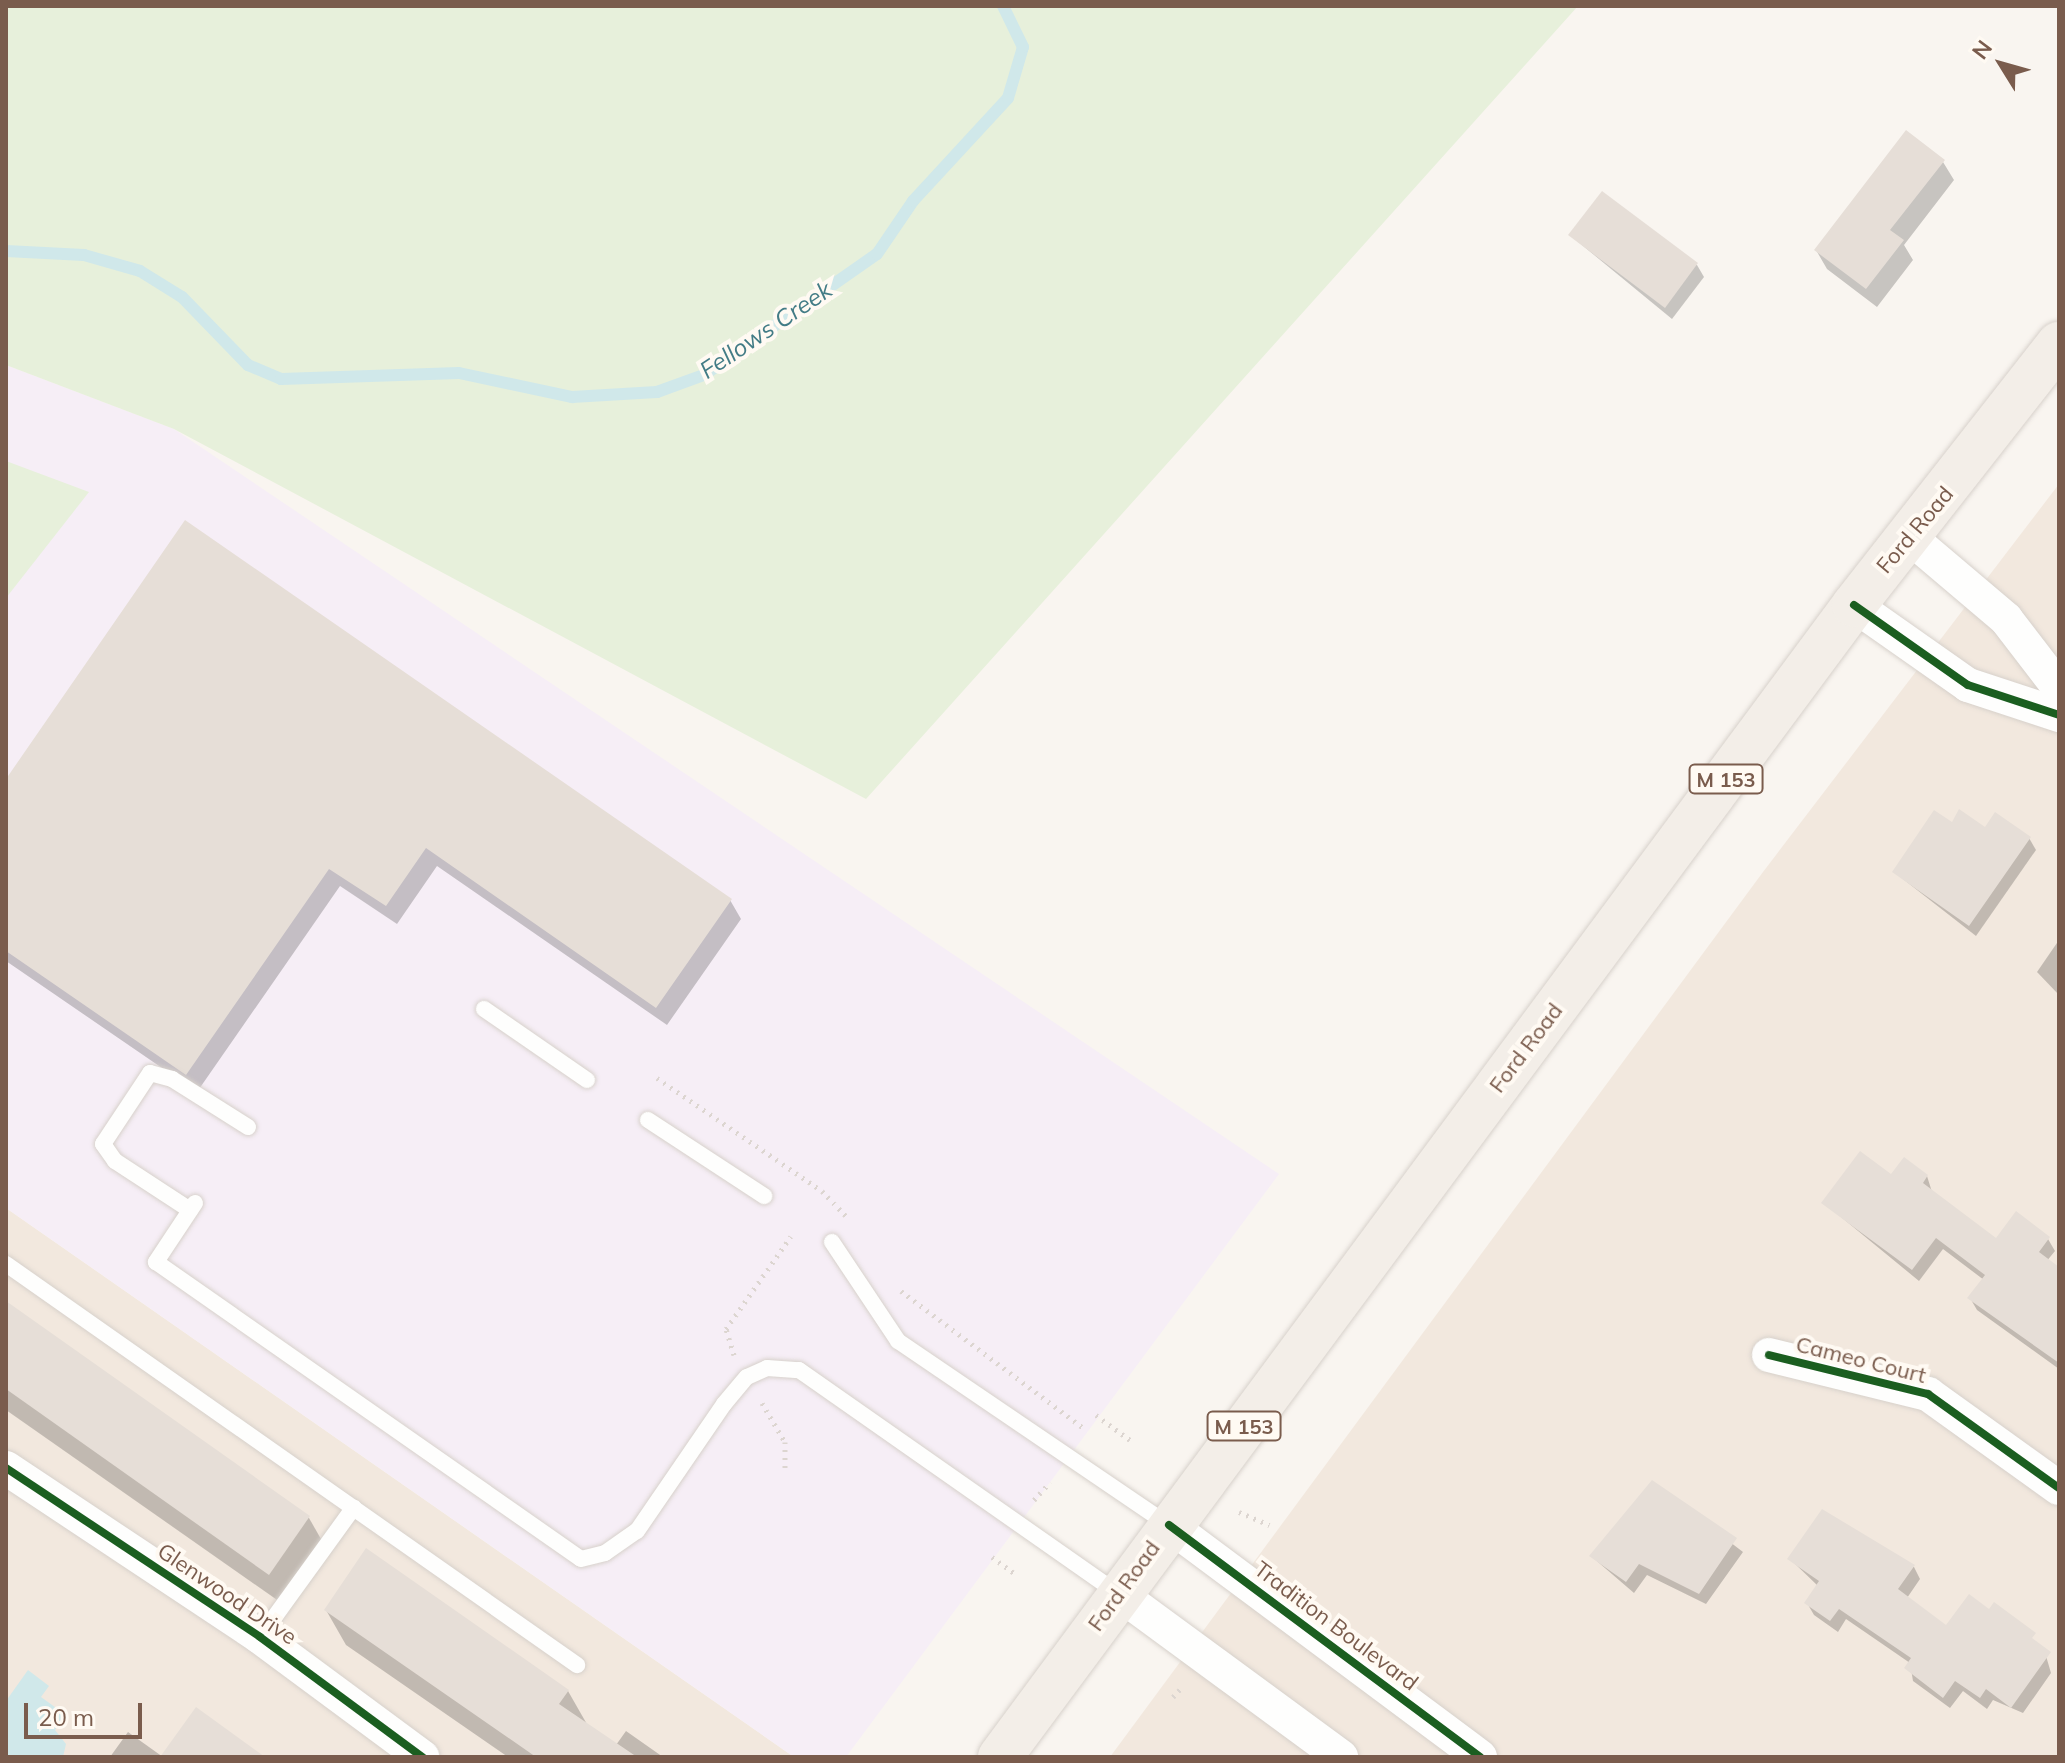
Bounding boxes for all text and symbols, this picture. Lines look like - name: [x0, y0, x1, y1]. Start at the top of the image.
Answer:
- north arrow: [1961, 24, 2041, 104]
- text: N: [1966, 34, 1998, 65]
- water label: Fellows Creek: [694, 275, 838, 385]
- street label: Ford Road: [1871, 481, 1959, 579]
- road number: M 153: [1688, 763, 1764, 795]
- street label: Ford Road: [1484, 998, 1568, 1098]
- street label: Cameo Court: [1793, 1331, 1929, 1389]
- road number: M 153: [1206, 1410, 1282, 1442]
- street label: Ford Road: [1082, 1536, 1166, 1636]
- street label: Glenwood Drive: [152, 1538, 302, 1650]
- street label: Tradition Boulevard: [1249, 1556, 1423, 1696]
- scale bar: [28, 1687, 146, 1737]
- text: 20 m: [38, 1702, 94, 1732]

